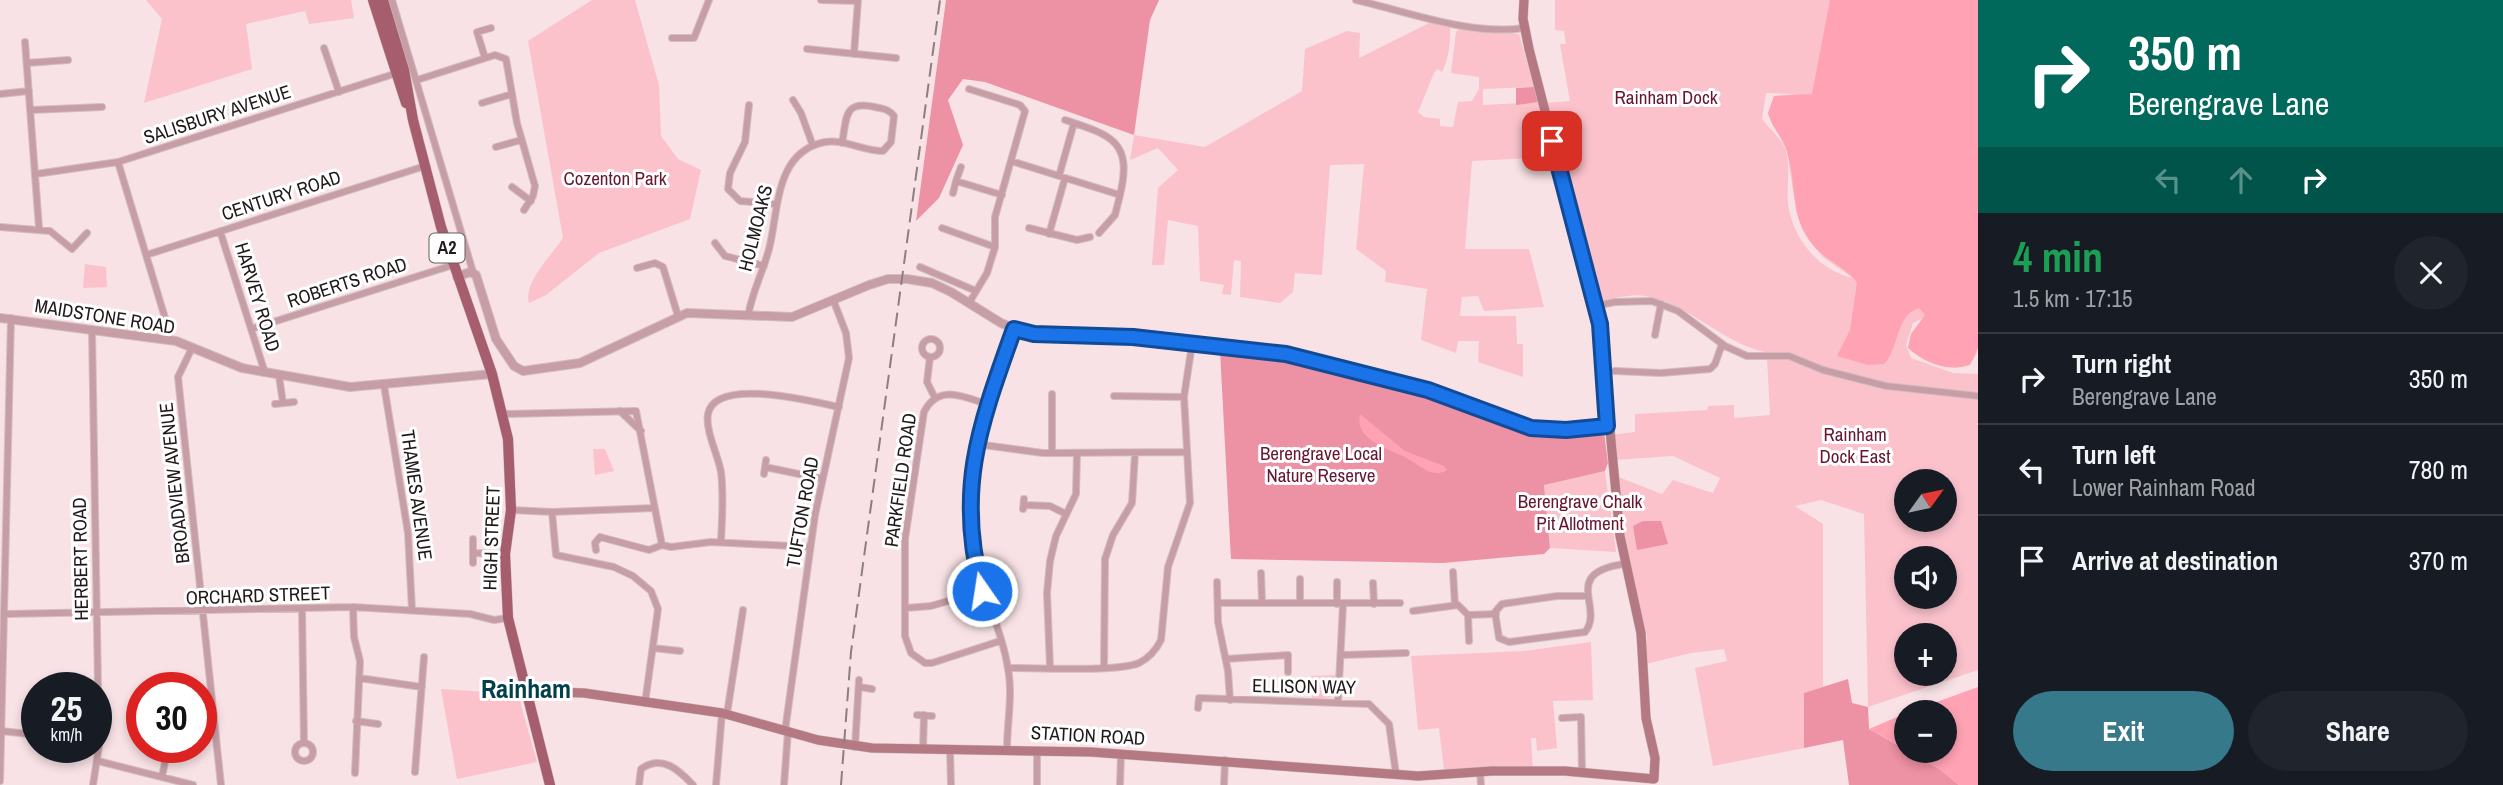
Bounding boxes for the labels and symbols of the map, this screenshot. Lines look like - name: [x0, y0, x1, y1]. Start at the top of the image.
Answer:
- street label: SALISBURY AVENUE: [140, 78, 294, 150]
- park label: Rainham Dock: [1614, 84, 1718, 110]
- pin: [1522, 111, 1582, 171]
- street label: CENTURY ROAD: [218, 163, 344, 227]
- park label: Cozenton Park: [563, 165, 667, 191]
- street label: HOLMOAKS: [732, 182, 778, 274]
- road number: A2: [430, 234, 464, 262]
- street label: HARVEY ROAD: [229, 239, 287, 355]
- street label: ROBERTS ROAD: [284, 250, 410, 314]
- street label: MAIDSTONE ROAD: [33, 292, 177, 340]
- street label: BROADVIEW AVENUE: [153, 401, 195, 565]
- street label: PARKFIELD ROAD: [878, 411, 922, 549]
- park label: Rainham Dock East: [1819, 421, 1891, 469]
- street label: THAMES AVENUE: [395, 428, 439, 562]
- park label: Berengrave Local Nature Reserve: [1260, 440, 1382, 488]
- street label: TUFTON ROAD: [779, 454, 825, 570]
- north arrow: [1894, 469, 1956, 532]
- street label: HIGH STREET: [476, 485, 506, 591]
- park label: Berengrave Chalk Pit Allotment: [1518, 488, 1643, 536]
- street label: HERBERT ROAD: [66, 497, 94, 621]
- position arrow: [945, 554, 1019, 628]
- street label: ORCHARD STREET: [185, 579, 331, 611]
- district label: Rainham: [481, 671, 571, 706]
- speed limit sign: 30: [126, 672, 217, 763]
- street label: ELLISON WAY: [1252, 672, 1357, 700]
- street label: STATION ROAD: [1030, 719, 1146, 751]

